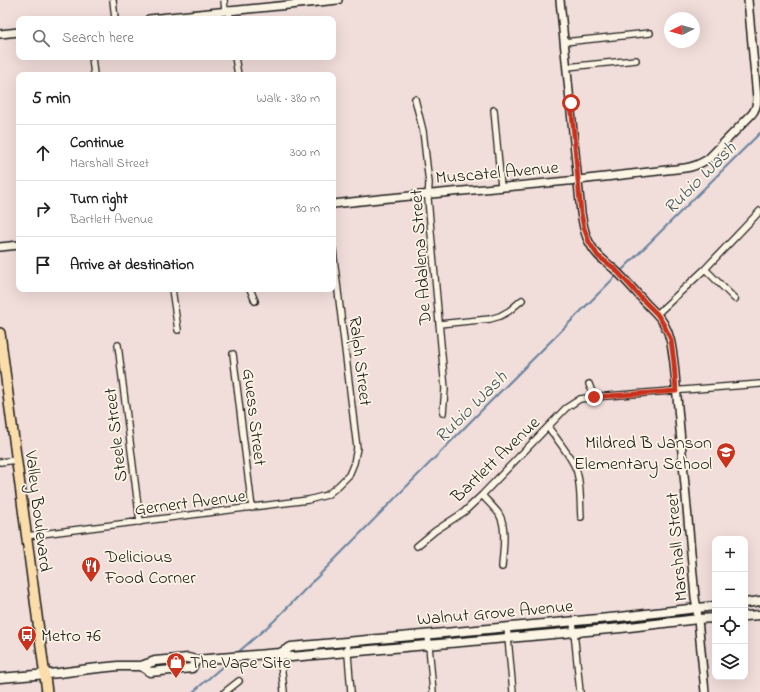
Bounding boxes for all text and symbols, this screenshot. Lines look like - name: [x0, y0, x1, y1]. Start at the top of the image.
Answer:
- north arrow: [664, 12, 700, 48]
- search box: [16, 16, 336, 60]
- icon: search: [30, 27, 52, 49]
- text: Search here: [62, 27, 134, 49]
- text: 5 min: [32, 86, 71, 111]
- text: Walk · 380 m: [257, 89, 320, 108]
- route start: [562, 94, 580, 112]
- text: Continue: [70, 132, 124, 154]
- water label: Rubio Wash: [658, 136, 744, 221]
- icon: ahead: [32, 142, 54, 164]
- text: 300 m: [290, 143, 320, 162]
- text: Marshall Street: [70, 154, 149, 173]
- street label: Muscatel Avenue: [435, 156, 561, 192]
- text: Turn right: [70, 188, 128, 210]
- street label: De Adalena Street: [404, 188, 440, 327]
- icon: right: [32, 198, 54, 220]
- text: 80 m: [296, 199, 320, 218]
- text: Bartlett Avenue: [70, 210, 153, 229]
- icon: arrive: [32, 254, 54, 276]
- text: Arrive at destination: [70, 254, 194, 276]
- street label: Ralph Street: [341, 315, 377, 408]
- water label: Rubio Wash: [429, 365, 515, 450]
- street label: Guess Street: [234, 367, 272, 467]
- street label: Steele Street: [98, 386, 136, 483]
- route end: [585, 388, 603, 406]
- street label: Bartlett Avenue: [445, 411, 547, 510]
- place label: Mildred B Janson Elementary School: [574, 431, 712, 478]
- school or university icon: Mildred B Janson Elementary School: [715, 441, 737, 469]
- street label: Valley Boulevard: [17, 448, 57, 573]
- street label: Gernert Avenue: [133, 484, 248, 524]
- street label: Marshall Street: [660, 491, 696, 603]
- map controls: [712, 536, 748, 680]
- button: +: [712, 536, 748, 572]
- place label: Delicious Food Corner: [104, 545, 196, 592]
- restaurant icon: Delicious Food Corner: [80, 555, 102, 583]
- button: −: [712, 572, 748, 608]
- street label: Walnut Grove Avenue: [416, 594, 575, 634]
- button: locate: [712, 608, 748, 644]
- bus stop icon: Metro 76: [16, 624, 38, 652]
- place label: Metro 76: [41, 624, 101, 650]
- button: layers: [712, 644, 748, 680]
- shop icon: The Vape Site: [165, 651, 187, 679]
- place label: The Vape Site: [190, 651, 292, 677]

